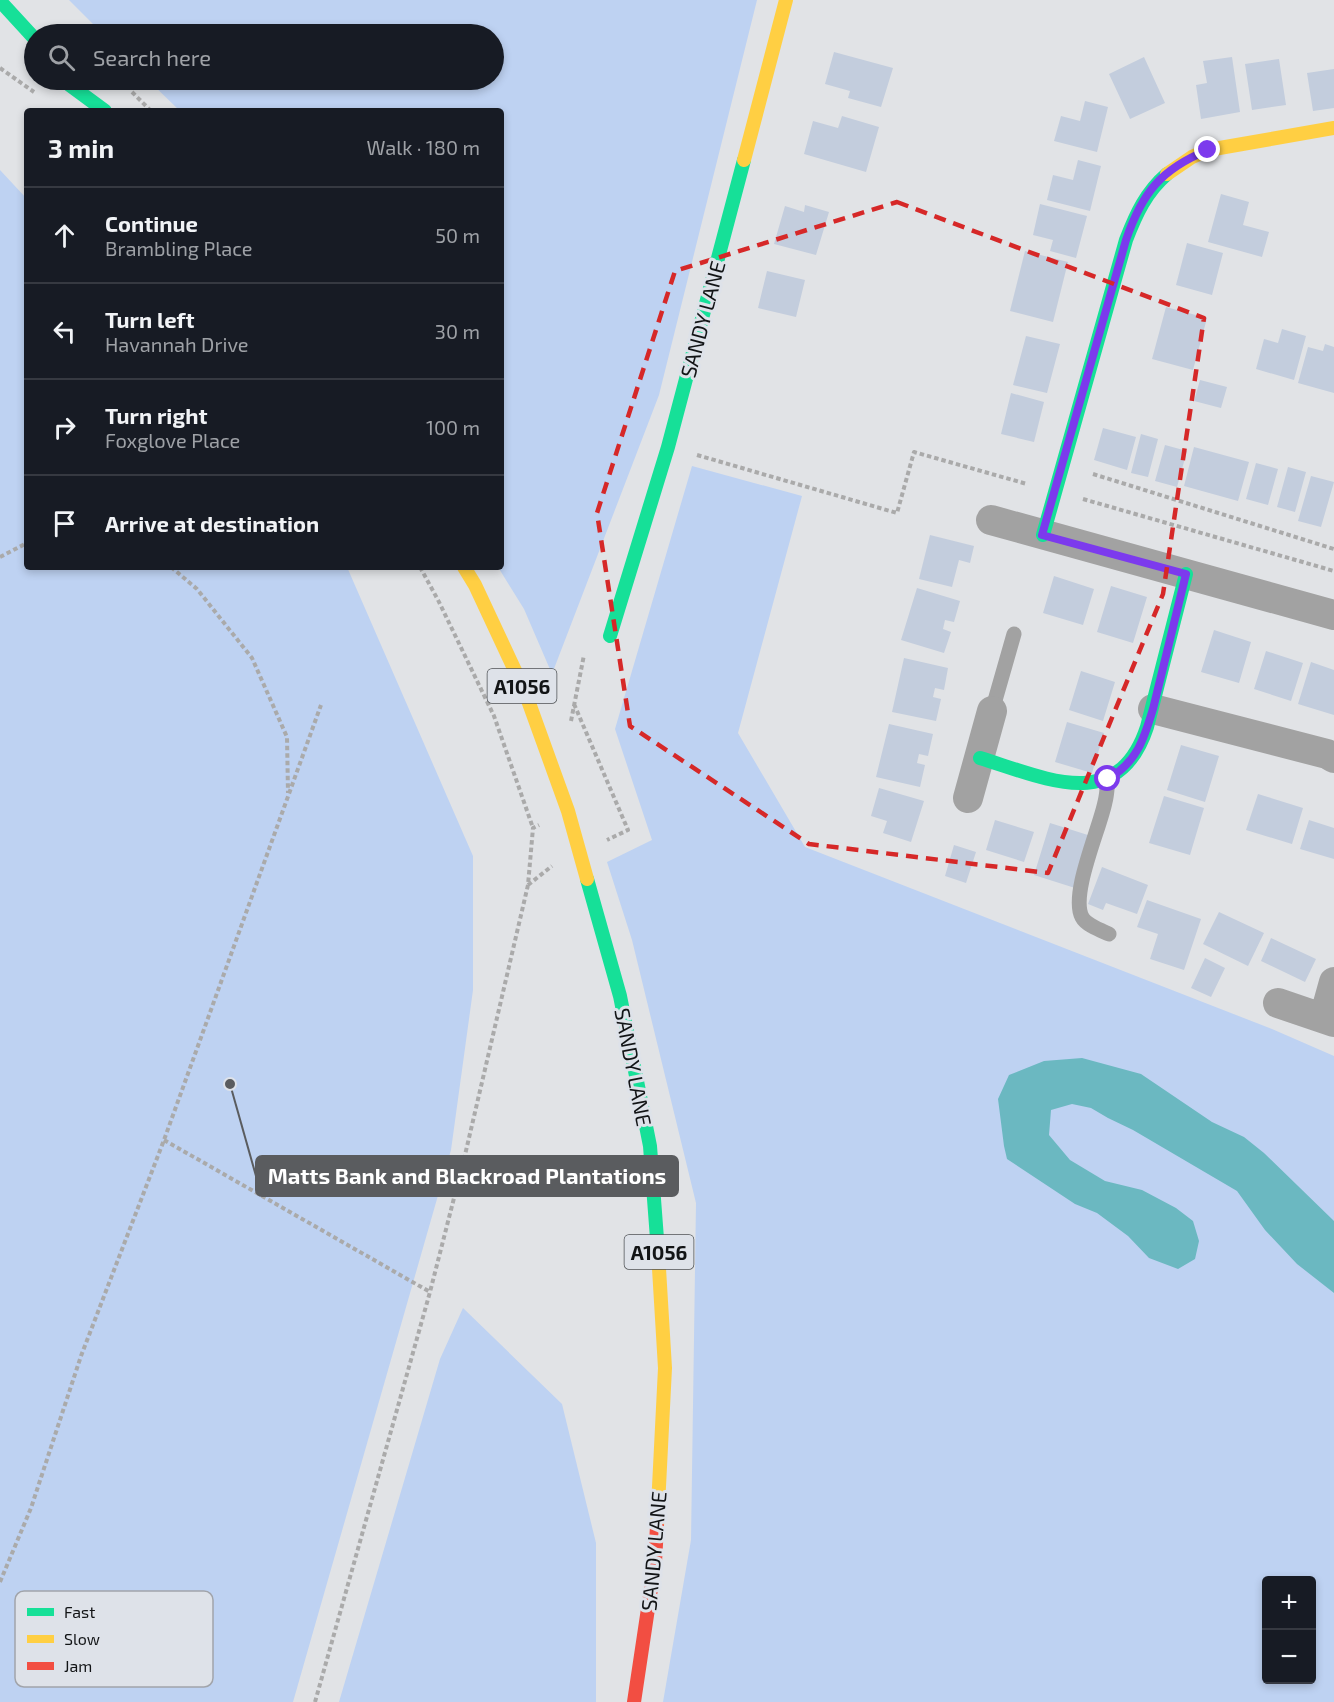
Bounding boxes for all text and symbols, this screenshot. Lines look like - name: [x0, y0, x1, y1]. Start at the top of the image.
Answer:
- search box: [24, 24, 504, 90]
- icon: search: [45, 41, 78, 74]
- text: Search here: [93, 44, 211, 70]
- text: 3 min: [48, 132, 114, 163]
- text: Walk · 180 m: [367, 135, 480, 159]
- route end: [1194, 136, 1220, 162]
- text: Continue: [105, 210, 198, 236]
- icon: ahead: [48, 219, 81, 252]
- text: 50 m: [435, 223, 480, 247]
- text: Brambling Place: [105, 236, 253, 260]
- street label: SANDY LANE: [674, 258, 730, 380]
- text: Turn left: [105, 306, 194, 332]
- icon: left: [48, 315, 81, 348]
- text: 30 m: [435, 319, 480, 343]
- text: Havannah Drive: [105, 332, 249, 356]
- text: Turn right: [105, 402, 207, 428]
- icon: right: [48, 411, 81, 444]
- text: 100 m: [426, 415, 480, 439]
- text: Foxglove Place: [105, 428, 240, 452]
- icon: arrive: [48, 507, 81, 540]
- text: Arrive at destination: [105, 510, 319, 536]
- road number: A1056: [488, 669, 556, 703]
- route start: [1094, 765, 1120, 791]
- street label: SANDY LANE: [610, 1006, 658, 1128]
- callout: Matts Bank and Blackroad Plantations: [256, 1156, 678, 1196]
- text: Matts Bank and Blackroad Plantations: [268, 1162, 666, 1188]
- road number: A1056: [624, 1235, 694, 1269]
- street label: SANDY LANE: [635, 1490, 671, 1612]
- map controls: [1262, 1576, 1316, 1684]
- button: +: [1262, 1576, 1316, 1630]
- legend: [15, 1591, 213, 1687]
- text: Fast: [64, 1602, 95, 1621]
- text: Slow: [64, 1629, 100, 1648]
- button: −: [1262, 1630, 1316, 1684]
- text: Jam: [64, 1656, 92, 1675]

